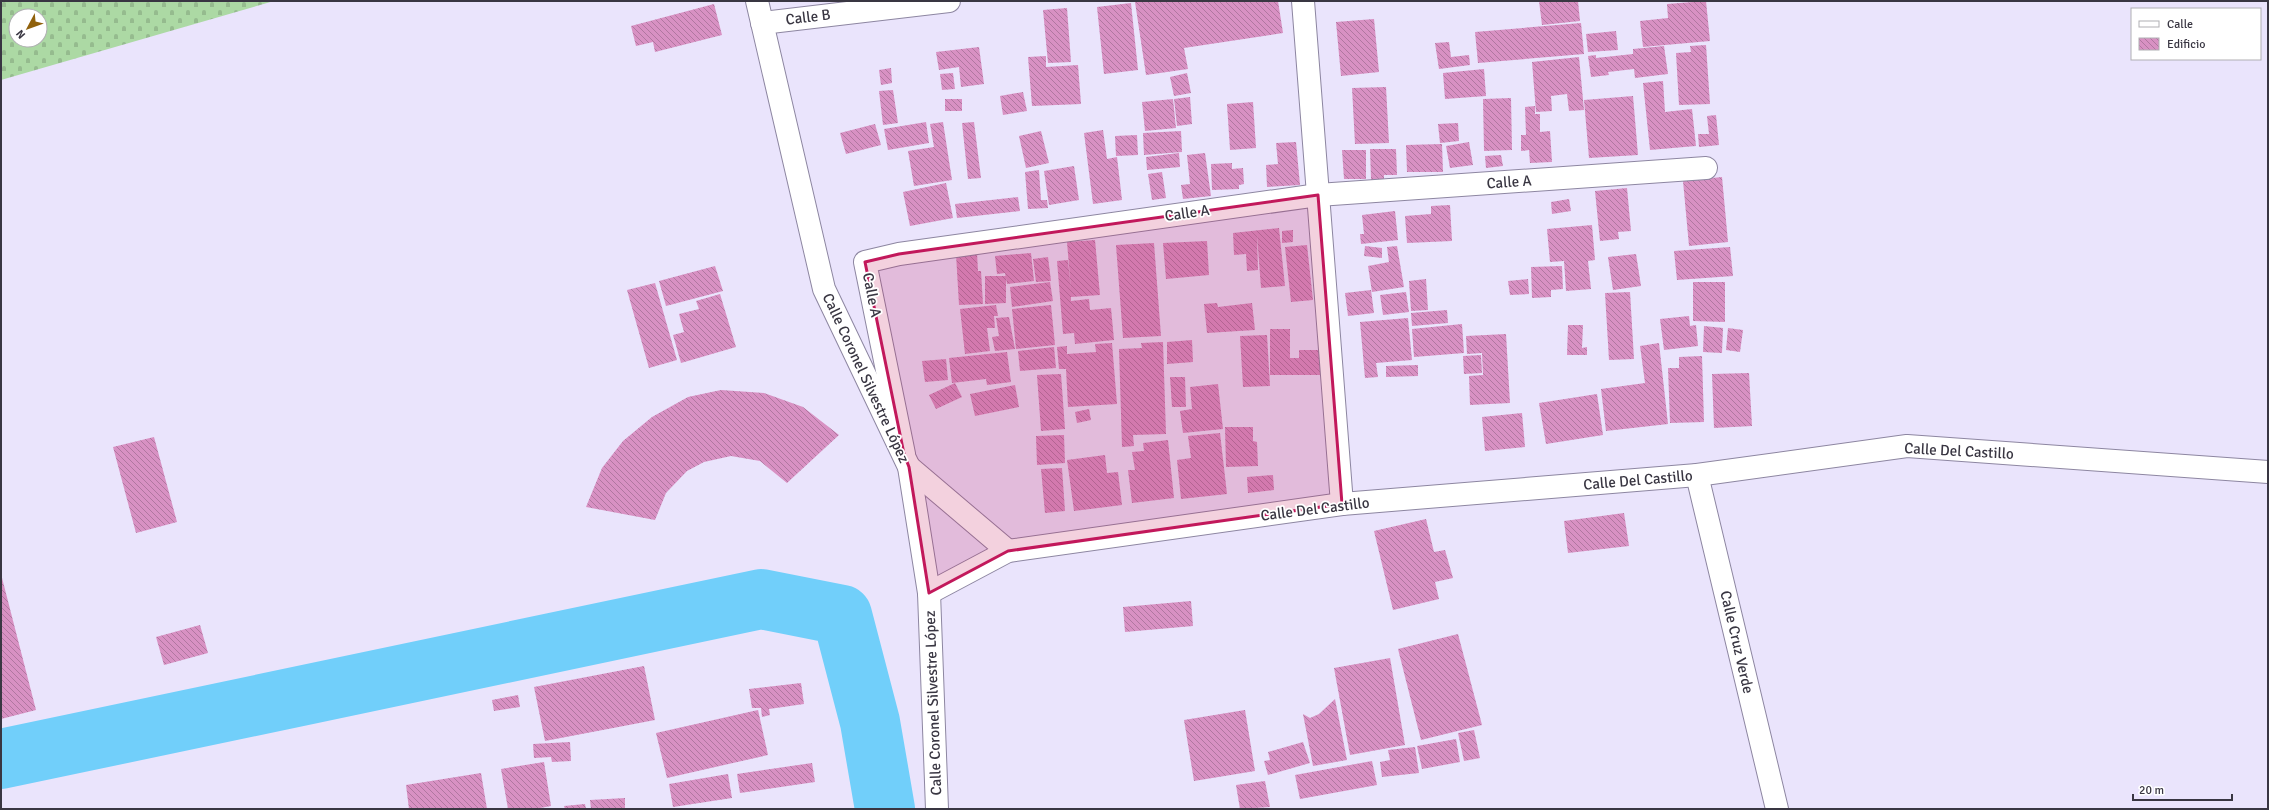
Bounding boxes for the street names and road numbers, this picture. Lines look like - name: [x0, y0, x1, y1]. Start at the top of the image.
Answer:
- street label: Calle B: [785, 5, 831, 29]
- street label: Calle A: [1486, 171, 1532, 193]
- street label: Calle A: [1163, 201, 1211, 225]
- street label: Calle A: [859, 271, 885, 319]
- street label: Calle Coronel Silvestre López: [819, 290, 913, 466]
- street label: Calle Del Castillo: [1904, 439, 2014, 463]
- street label: Calle Del Castillo: [1583, 466, 1694, 494]
- street label: Calle Del Castillo: [1259, 493, 1371, 525]
- street label: Calle Cruz Verde: [1716, 589, 1758, 695]
- street label: Calle Coronel Silvestre López: [921, 610, 945, 796]

